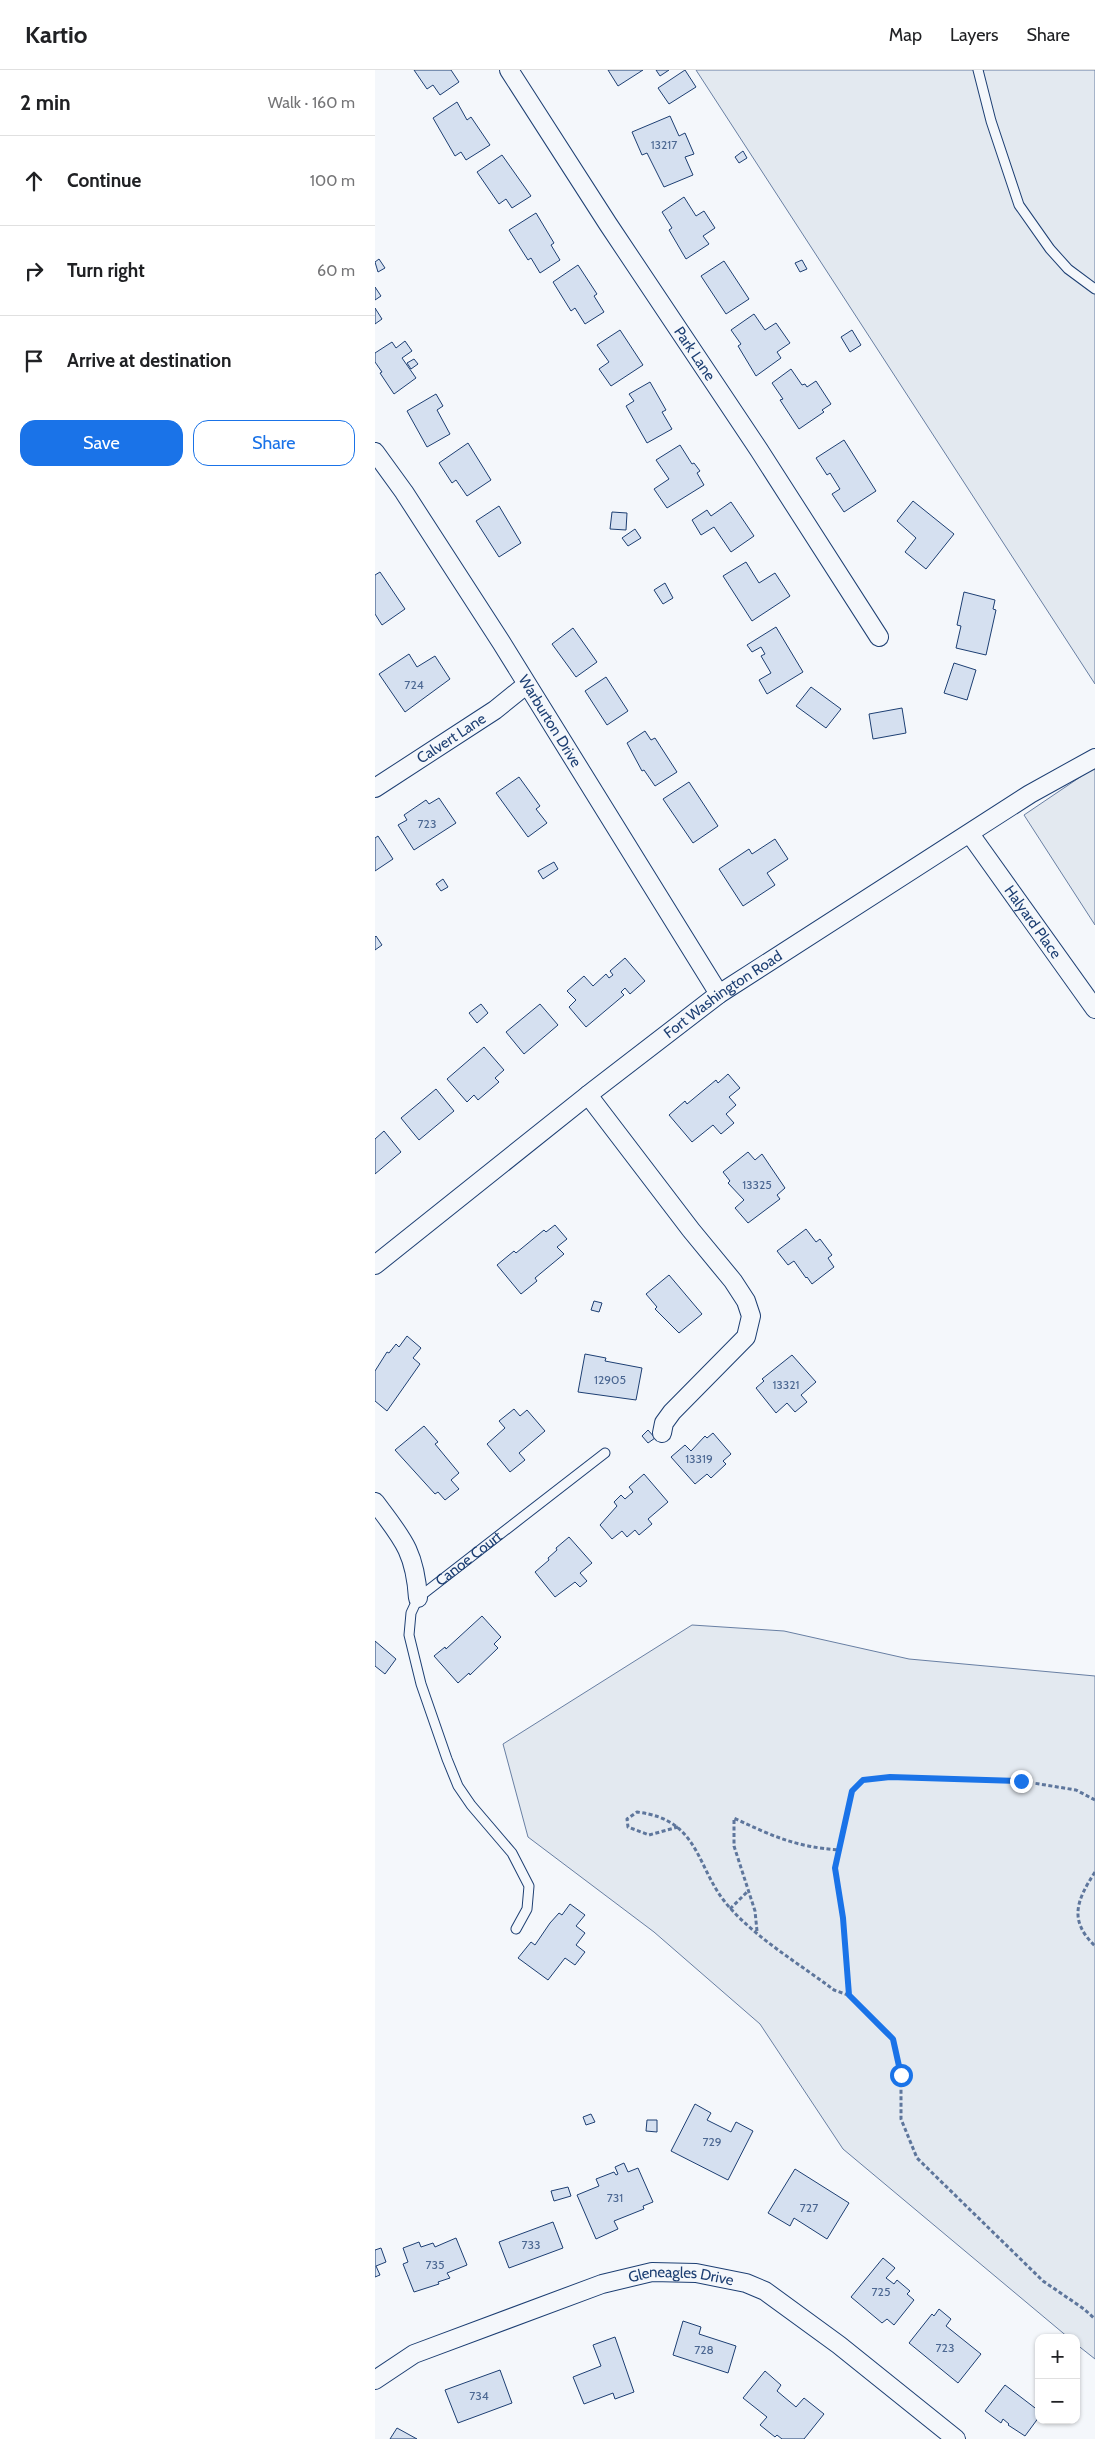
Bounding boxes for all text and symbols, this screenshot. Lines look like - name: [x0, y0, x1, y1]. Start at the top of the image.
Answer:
- text: Kartio: [25, 20, 88, 49]
- text: Map: [889, 24, 922, 46]
- text: Layers: [950, 24, 999, 46]
- text: Share: [1027, 24, 1070, 46]
- text: 2 min: [20, 90, 71, 115]
- text: Walk · 160 m: [268, 93, 355, 112]
- house number: 13217: [651, 137, 677, 152]
- icon: ahead: [20, 167, 48, 195]
- text: Continue: [67, 169, 141, 192]
- text: 100 m: [310, 171, 355, 190]
- icon: right: [20, 257, 48, 285]
- text: Turn right: [67, 259, 145, 282]
- text: 60 m: [317, 261, 355, 280]
- street label: Park Lane: [670, 323, 719, 384]
- icon: arrive: [20, 347, 48, 375]
- text: Arrive at destination: [67, 349, 231, 372]
- button: Save: [20, 420, 183, 466]
- button: Share: [193, 420, 355, 466]
- street label: Warburton Drive: [515, 672, 585, 771]
- house number: 724: [404, 677, 424, 692]
- street label: Calvert Lane: [413, 709, 490, 767]
- house number: 723: [418, 816, 436, 831]
- street label: Halyard Place: [1001, 882, 1065, 962]
- street label: Fort Washington Road: [660, 947, 785, 1042]
- house number: 13325: [742, 1177, 772, 1192]
- house number: 12905: [594, 1372, 626, 1387]
- house number: 13321: [772, 1377, 800, 1392]
- house number: 13319: [685, 1451, 713, 1466]
- street label: Canoe Court: [432, 1527, 506, 1590]
- route end: [1010, 1770, 1033, 1793]
- route start: [890, 2064, 913, 2087]
- house number: 729: [702, 2134, 722, 2149]
- house number: 731: [607, 2190, 623, 2205]
- house number: 727: [800, 2200, 818, 2215]
- house number: 733: [521, 2237, 541, 2252]
- house number: 735: [425, 2257, 445, 2272]
- street label: Gleneagles Drive: [626, 2263, 736, 2289]
- house number: 725: [872, 2284, 890, 2299]
- map controls: [1035, 2334, 1080, 2424]
- button: +: [1035, 2334, 1080, 2379]
- house number: 723: [936, 2340, 954, 2355]
- house number: 728: [694, 2342, 714, 2357]
- button: −: [1035, 2379, 1080, 2424]
- house number: 734: [469, 2388, 489, 2403]

